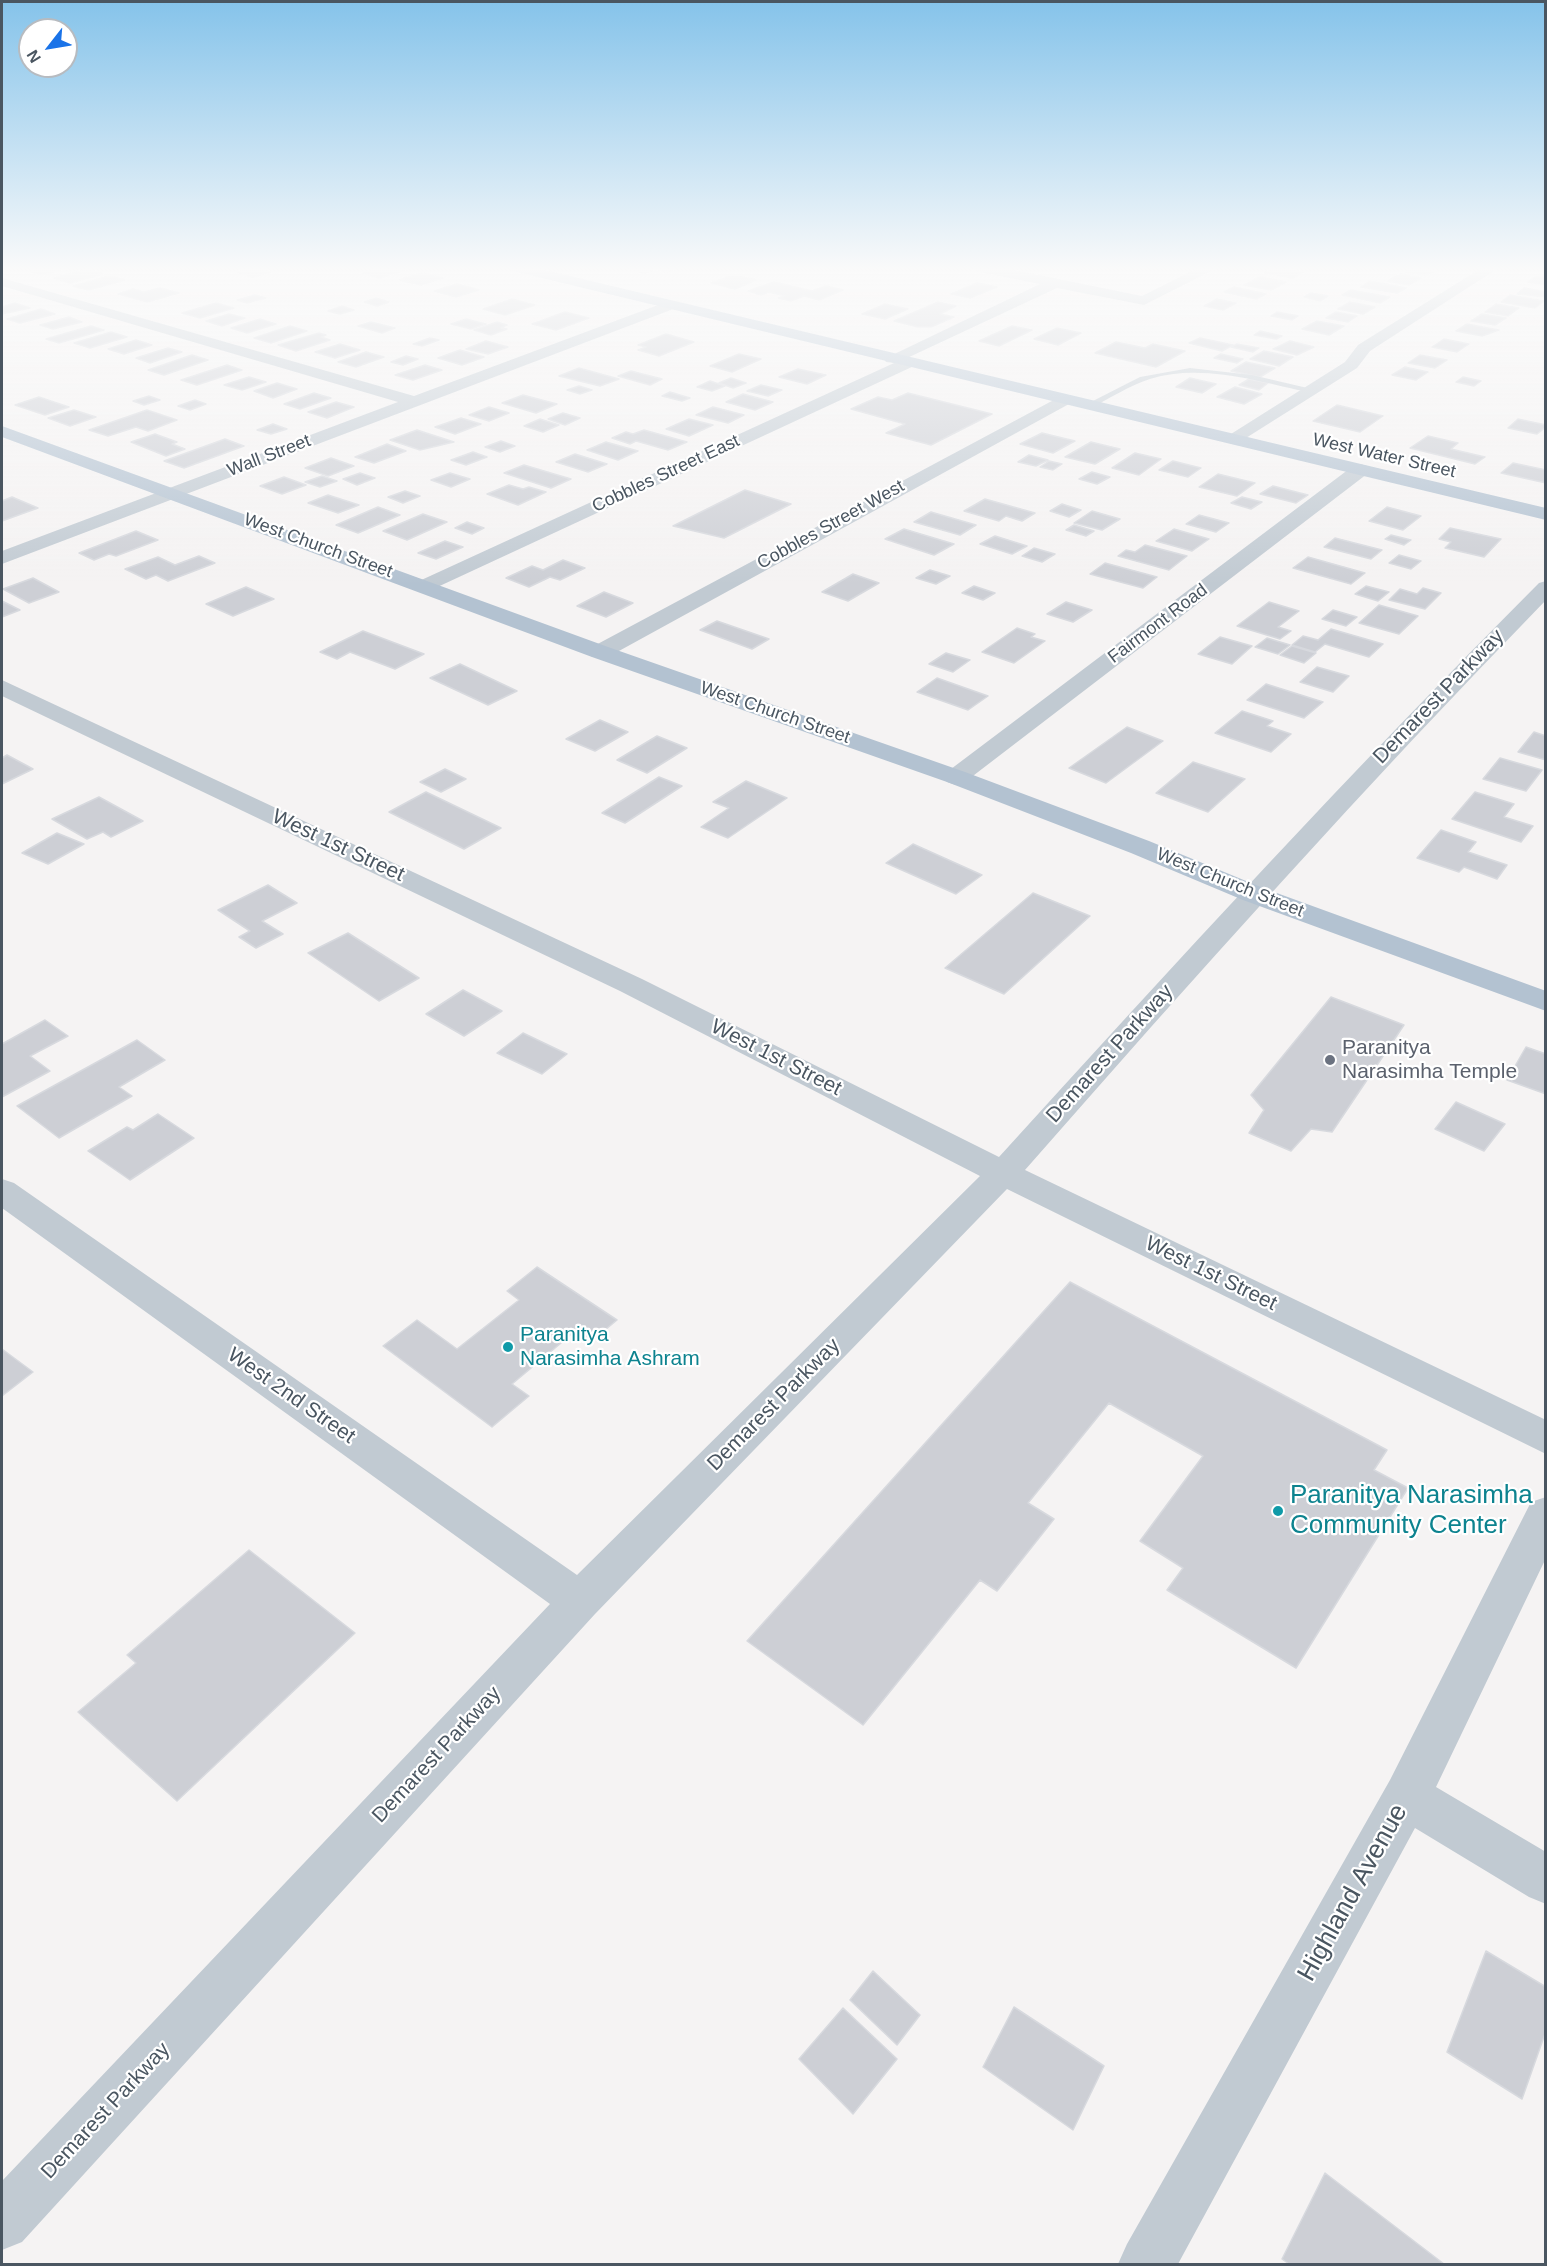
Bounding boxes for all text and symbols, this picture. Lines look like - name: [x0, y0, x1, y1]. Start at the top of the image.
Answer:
- north arrow: [18, 18, 78, 78]
- text: N: [24, 47, 44, 66]
- street label: West Water Street: [1310, 429, 1458, 483]
- street label: Wall Street: [224, 430, 314, 482]
- street label: Cobbles Street East: [589, 430, 743, 518]
- street label: Cobbles Street West: [754, 476, 908, 574]
- street label: West Church Street: [241, 509, 395, 583]
- street label: Fairmont Road: [1104, 580, 1212, 668]
- street label: Demarest Parkway: [1368, 624, 1510, 770]
- street label: West Church Street: [697, 677, 853, 749]
- street label: West 1st Street: [268, 804, 408, 888]
- street label: West Church Street: [1153, 844, 1307, 922]
- street label: Demarest Parkway: [1041, 980, 1179, 1128]
- street label: West 1st Street: [706, 1014, 846, 1102]
- place label: Paranitya Narasimha Temple: [1342, 1035, 1517, 1085]
- marker: Paranitya Narasimha Temple: [1323, 1053, 1337, 1067]
- street label: West 1st Street: [1141, 1231, 1281, 1317]
- place label: Paranitya Narasimha Ashram: [520, 1322, 700, 1372]
- street label: Demarest Parkway: [702, 1333, 846, 1477]
- marker: Paranitya Narasimha Ashram: [501, 1340, 515, 1354]
- street label: West 2nd Street: [222, 1343, 360, 1449]
- place label: Paranitya Narasimha Community Center: [1290, 1480, 1533, 1542]
- marker: Paranitya Narasimha Community Center: [1271, 1504, 1285, 1518]
- street label: Demarest Parkway: [367, 1682, 507, 1828]
- street label: Highland Avenue: [1291, 1799, 1415, 1987]
- street label: Demarest Parkway: [36, 2038, 176, 2184]

